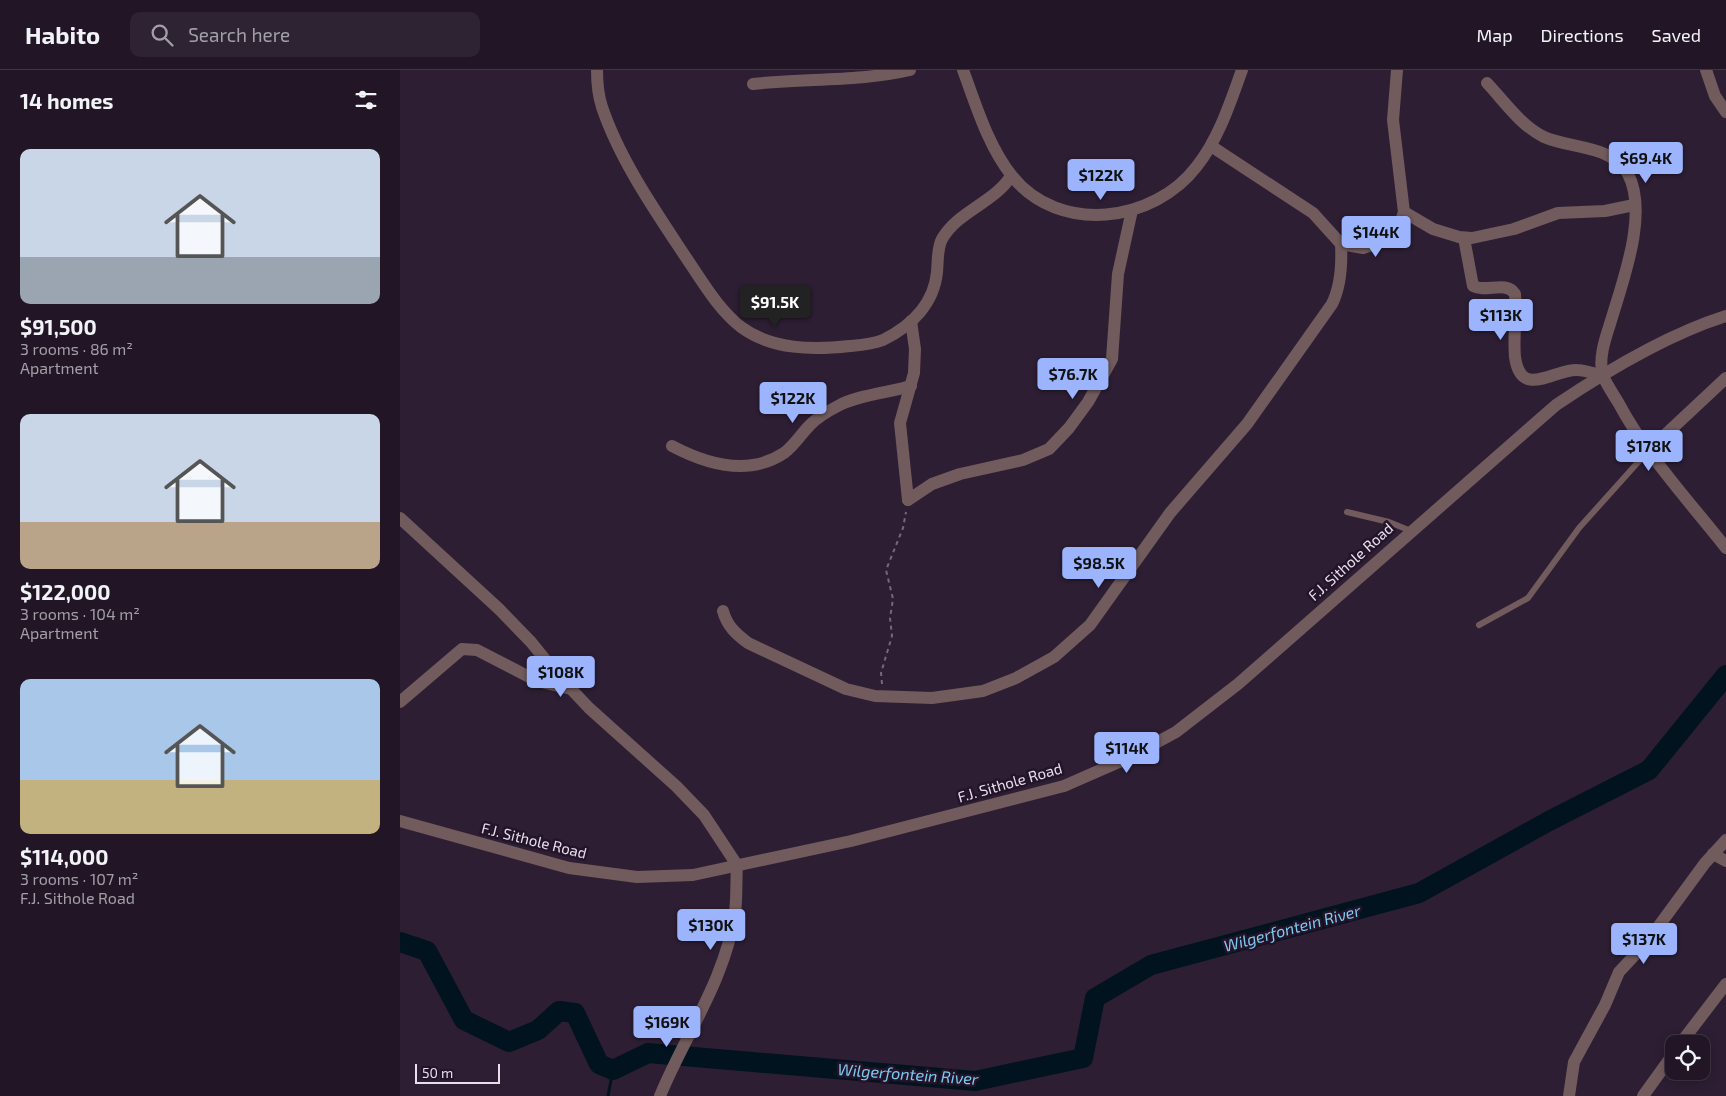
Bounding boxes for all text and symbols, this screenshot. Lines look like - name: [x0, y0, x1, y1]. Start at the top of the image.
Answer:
- search box: [130, 12, 480, 57]
- text: Habito: [25, 20, 100, 49]
- icon: search: [148, 21, 176, 49]
- text: Search here: [188, 23, 290, 46]
- text: Map: [1476, 24, 1513, 46]
- text: Directions: [1541, 24, 1624, 46]
- text: Saved: [1652, 24, 1701, 46]
- icon: filters: [352, 86, 380, 114]
- text: 14 homes: [20, 88, 114, 113]
- pin: $69.4K: [1605, 142, 1687, 184]
- text: $69.4K: [1620, 148, 1672, 167]
- pin: $122K: [1066, 158, 1136, 201]
- text: $122K: [1079, 165, 1123, 184]
- icon: home: [155, 181, 245, 271]
- pin: $144K: [1341, 216, 1411, 258]
- text: $144K: [1353, 222, 1399, 241]
- pin: $91.5K: [734, 286, 816, 328]
- text: $91.5K: [751, 292, 799, 311]
- pin: $113K: [1466, 298, 1536, 341]
- text: $113K: [1480, 305, 1522, 324]
- text: $91,500: [20, 314, 97, 339]
- text: 3 rooms · 86 m²: [20, 339, 133, 358]
- text: Apartment: [20, 358, 99, 377]
- pin: $76.7K: [1032, 358, 1114, 400]
- text: $76.7K: [1048, 364, 1098, 383]
- pin: $122K: [758, 382, 828, 424]
- text: $122K: [771, 388, 815, 407]
- pin: $178K: [1614, 430, 1684, 472]
- text: $178K: [1627, 436, 1671, 455]
- icon: home: [155, 446, 245, 536]
- street label: F.J. Sithole Road: [1304, 519, 1396, 604]
- pin: $98.5K: [1058, 546, 1140, 589]
- text: $98.5K: [1073, 553, 1125, 572]
- text: $122,000: [20, 579, 111, 604]
- text: 3 rooms · 104 m²: [20, 604, 140, 623]
- text: Apartment: [20, 623, 99, 642]
- pin: $108K: [526, 656, 596, 698]
- text: $108K: [538, 662, 584, 681]
- icon: home: [155, 711, 245, 801]
- pin: $114K: [1092, 732, 1162, 774]
- text: $114K: [1105, 738, 1149, 757]
- street label: F.J. Sithole Road: [955, 759, 1064, 806]
- street label: F.J. Sithole Road: [480, 818, 589, 862]
- text: $114,000: [20, 844, 109, 869]
- text: 3 rooms · 107 m²: [20, 869, 138, 888]
- text: F.J. Sithole Road: [20, 888, 135, 907]
- water label: Wilgerfontein River: [1221, 900, 1363, 955]
- pin: $130K: [676, 908, 746, 951]
- text: $130K: [688, 915, 734, 934]
- pin: $137K: [1609, 922, 1679, 965]
- text: $137K: [1622, 929, 1666, 948]
- pin: $169K: [632, 1006, 702, 1048]
- text: $169K: [644, 1012, 690, 1031]
- map controls: [1665, 1035, 1710, 1080]
- button: locate: [1665, 1035, 1710, 1080]
- water label: Wilgerfontein River: [837, 1059, 980, 1088]
- scale bar: [415, 1061, 500, 1084]
- text: 50 m: [422, 1064, 453, 1081]

